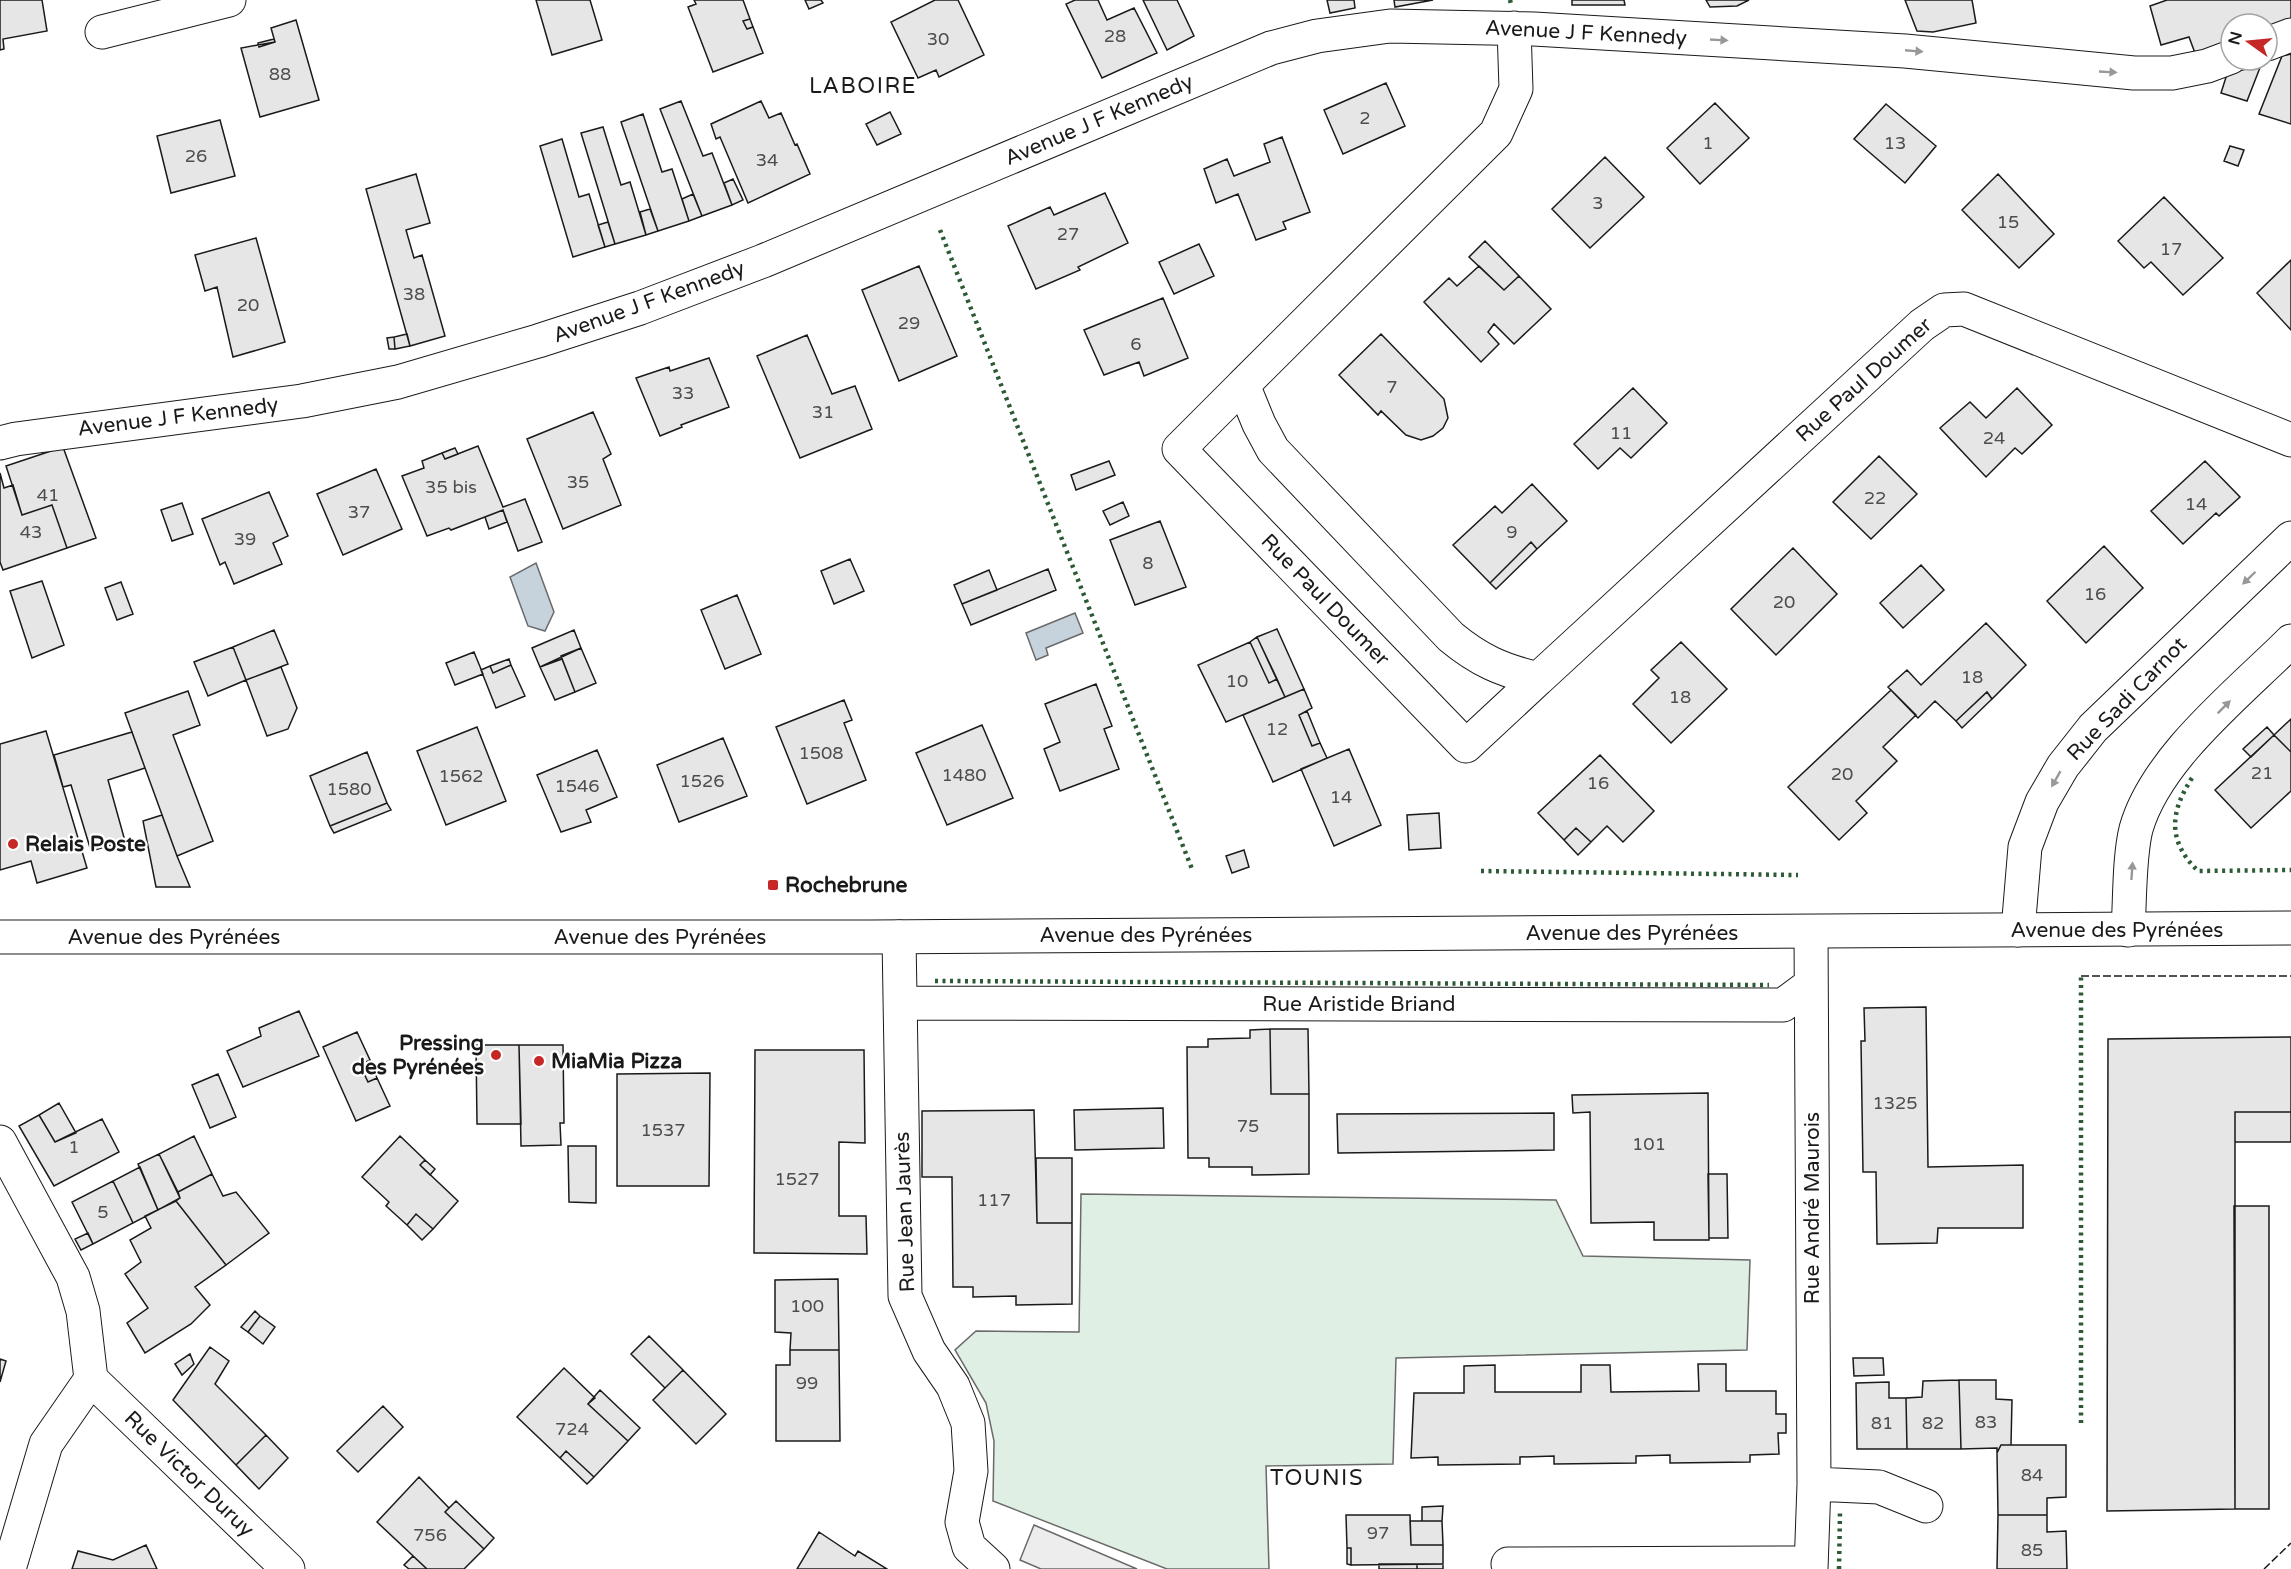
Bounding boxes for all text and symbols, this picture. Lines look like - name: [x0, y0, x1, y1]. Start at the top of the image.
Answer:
- north arrow: [2219, 12, 2279, 72]
- street label: Avenue J F Kennedy: [1484, 15, 1688, 51]
- house number: 28: [1104, 25, 1126, 47]
- house number: 30: [927, 28, 949, 50]
- text: N: [2224, 30, 2247, 47]
- one-way arrow: [1710, 35, 1729, 44]
- one-way arrow: [1904, 46, 1923, 56]
- house number: 88: [269, 63, 291, 85]
- one-way arrow: [2098, 67, 2117, 76]
- street label: Avenue J F Kennedy: [1001, 69, 1197, 171]
- district label: LABOIRE: [809, 73, 917, 99]
- house number: 2: [1359, 107, 1371, 129]
- house number: 1: [1702, 132, 1714, 154]
- house number: 13: [1884, 132, 1906, 154]
- house number: 26: [185, 145, 207, 167]
- house number: 34: [756, 149, 778, 171]
- house number: 3: [1592, 192, 1604, 214]
- house number: 15: [1997, 211, 2019, 233]
- house number: 27: [1057, 223, 1079, 245]
- house number: 17: [2160, 238, 2182, 260]
- street label: Avenue J F Kennedy: [550, 256, 748, 348]
- house number: 38: [403, 283, 425, 305]
- house number: 20: [237, 294, 259, 316]
- house number: 29: [898, 312, 920, 334]
- street label: Rue Paul Doumer: [1791, 313, 1937, 447]
- house number: 6: [1130, 333, 1142, 355]
- house number: 7: [1386, 376, 1398, 398]
- house number: 33: [672, 382, 694, 404]
- street label: Avenue J F Kennedy: [76, 392, 280, 442]
- house number: 31: [812, 401, 834, 423]
- house number: 11: [1610, 422, 1632, 444]
- house number: 24: [1983, 427, 2005, 449]
- house number: 35: [567, 471, 589, 493]
- house number: 35 bis: [425, 476, 477, 498]
- house number: 41: [37, 484, 59, 506]
- house number: 22: [1864, 487, 1886, 509]
- house number: 14: [2185, 493, 2207, 515]
- house number: 37: [348, 501, 370, 523]
- house number: 43: [20, 521, 42, 543]
- house number: 9: [1506, 521, 1518, 543]
- house number: 39: [234, 528, 256, 550]
- street label: Rue Paul Doumer: [1256, 529, 1394, 671]
- house number: 8: [1142, 552, 1154, 574]
- one-way arrow: [2242, 571, 2256, 585]
- house number: 16: [2084, 583, 2106, 605]
- house number: 20: [1773, 591, 1795, 613]
- street label: Rue Sadi Carnot: [2062, 632, 2192, 766]
- house number: 18: [1961, 666, 1983, 688]
- house number: 10: [1226, 670, 1248, 692]
- house number: 18: [1669, 686, 1691, 708]
- one-way arrow: [2217, 700, 2231, 715]
- house number: 12: [1266, 718, 1288, 740]
- house number: 1508: [798, 742, 844, 764]
- house number: 21: [2251, 762, 2273, 784]
- house number: 20: [1831, 763, 1853, 785]
- house number: 1480: [941, 764, 987, 786]
- house number: 1562: [438, 765, 484, 787]
- house number: 1526: [679, 770, 725, 792]
- one-way arrow: [2051, 770, 2061, 787]
- house number: 16: [1587, 772, 1609, 794]
- house number: 1546: [554, 775, 600, 797]
- house number: 1580: [326, 778, 372, 800]
- house number: 14: [1330, 786, 1352, 808]
- place label: Relais Poste: [25, 832, 146, 857]
- marker: Relais Poste: [6, 837, 20, 851]
- one-way arrow: [2127, 862, 2137, 881]
- place label: Rochebrune: [785, 873, 907, 898]
- marker: Rochebrune: [766, 878, 780, 892]
- street label: Avenue des Pyrénées: [2011, 918, 2223, 943]
- street label: Avenue des Pyrénées: [1526, 921, 1738, 946]
- street label: Avenue des Pyrénées: [1040, 923, 1252, 948]
- street label: Avenue des Pyrénées: [68, 925, 280, 950]
- street label: Avenue des Pyrénées: [554, 925, 766, 950]
- street label: Rue Aristide Briand: [1262, 992, 1456, 1017]
- place label: Pressing des Pyrénées: [352, 1031, 484, 1080]
- marker: Pressing des Pyrénées: [489, 1048, 503, 1062]
- place label: MiaMia Pizza: [551, 1049, 682, 1074]
- marker: MiaMia Pizza: [532, 1054, 546, 1068]
- house number: 1325: [1872, 1092, 1918, 1114]
- street label: Rue André Maurois: [1800, 1112, 1825, 1304]
- house number: 75: [1237, 1115, 1259, 1137]
- house number: 1537: [640, 1119, 686, 1141]
- street label: Rue Jean Jaurès: [890, 1131, 920, 1293]
- house number: 101: [1632, 1133, 1666, 1155]
- house number: 1: [68, 1136, 80, 1158]
- house number: 1527: [774, 1168, 820, 1190]
- house number: 117: [977, 1189, 1011, 1211]
- house number: 5: [97, 1201, 109, 1223]
- house number: 100: [790, 1295, 824, 1317]
- house number: 99: [796, 1372, 818, 1394]
- street label: Rue Victor Duruy: [119, 1406, 259, 1542]
- house number: 83: [1975, 1411, 1997, 1433]
- house number: 81: [1871, 1412, 1893, 1434]
- house number: 82: [1922, 1412, 1944, 1434]
- house number: 724: [555, 1418, 589, 1440]
- house number: 84: [2021, 1464, 2043, 1486]
- district label: TOUNIS: [1270, 1465, 1364, 1491]
- house number: 97: [1367, 1522, 1389, 1544]
- house number: 756: [413, 1524, 447, 1546]
- house number: 85: [2021, 1539, 2043, 1561]

